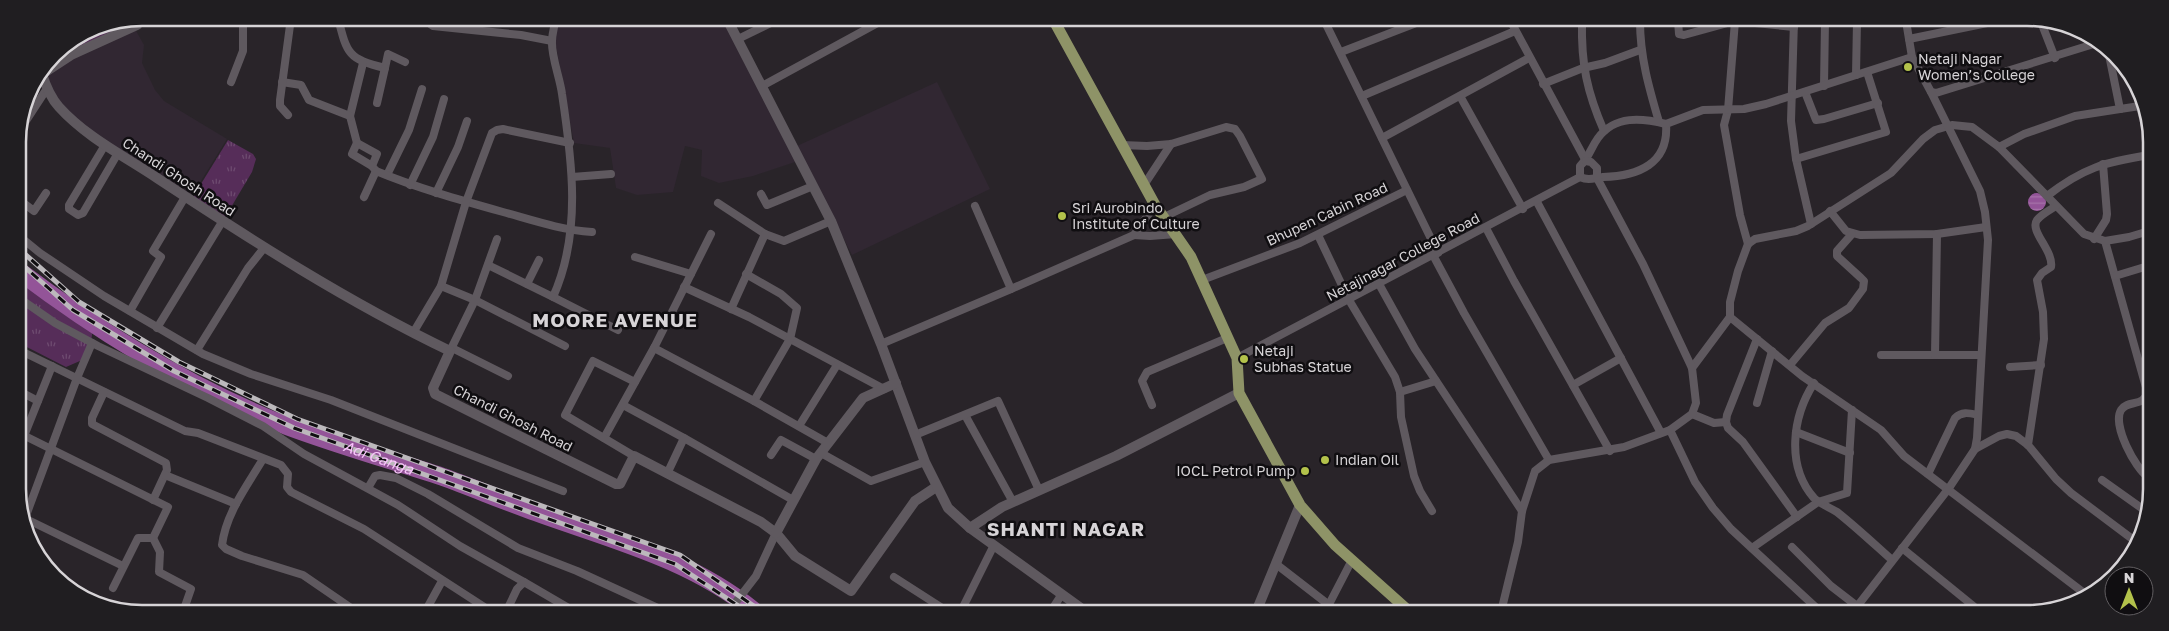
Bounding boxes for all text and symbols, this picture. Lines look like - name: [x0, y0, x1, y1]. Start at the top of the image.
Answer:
- place label: Netaji Nagar Women’s College: [1918, 50, 2035, 83]
- marker: Netaji Nagar Women’s College: [1902, 61, 1914, 73]
- street label: Chandi Ghosh Road: [120, 134, 239, 219]
- street label: Bhupen Cabin Road: [1264, 178, 1390, 249]
- place label: Sri Aurobindo Institute of Culture: [1072, 199, 1200, 232]
- street label: Netajinagar College Road: [1323, 209, 1482, 304]
- marker: Sri Aurobindo Institute of Culture: [1056, 210, 1068, 222]
- district label: MOORE AVENUE: [532, 308, 698, 331]
- place label: Netaji Subhas Statue: [1254, 342, 1352, 375]
- marker: Netaji Subhas Statue: [1238, 353, 1250, 365]
- street label: Chandi Ghosh Road: [451, 380, 576, 455]
- water label: Adi Ganga: [341, 436, 416, 478]
- place label: Indian Oil: [1335, 451, 1399, 468]
- marker: Indian Oil: [1319, 454, 1331, 466]
- place label: IOCL Petrol Pump: [1176, 462, 1295, 479]
- marker: IOCL Petrol Pump: [1299, 465, 1311, 477]
- district label: SHANTI NAGAR: [987, 517, 1145, 540]
- north arrow: [2104, 566, 2154, 616]
- text: N: [2124, 569, 2134, 586]

